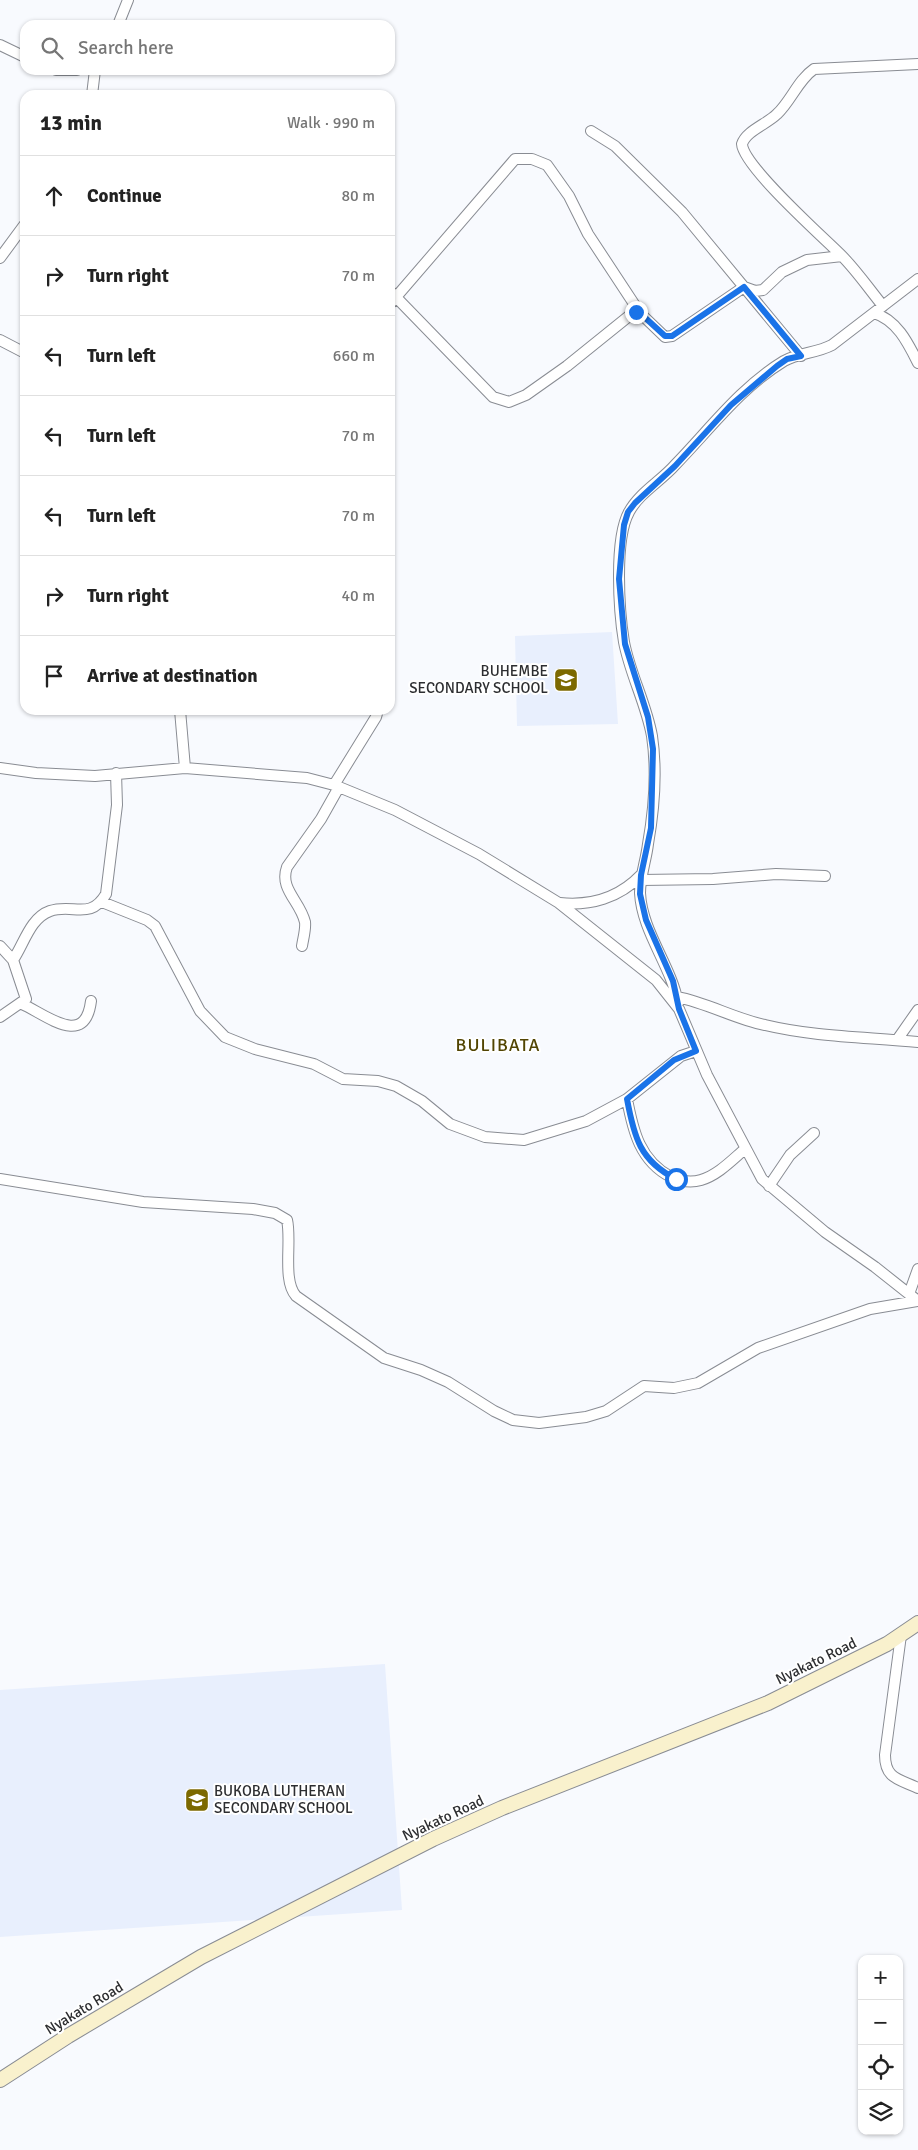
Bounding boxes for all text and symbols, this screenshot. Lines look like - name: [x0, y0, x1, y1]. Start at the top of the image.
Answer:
- search box: [20, 20, 395, 75]
- icon: search: [38, 34, 66, 62]
- text: Search here: [78, 36, 174, 60]
- text: 13 min: [40, 110, 102, 136]
- text: Walk · 990 m: [287, 113, 375, 133]
- icon: ahead: [40, 182, 68, 210]
- text: Continue: [87, 184, 162, 208]
- text: 80 m: [341, 186, 375, 206]
- icon: right: [40, 262, 68, 290]
- text: Turn right: [87, 264, 169, 288]
- text: 70 m: [341, 266, 375, 286]
- route end: [625, 301, 648, 324]
- icon: left: [40, 342, 68, 370]
- text: Turn left: [87, 344, 156, 368]
- text: 660 m: [333, 346, 375, 366]
- icon: left: [40, 422, 68, 450]
- text: Turn left: [87, 424, 156, 448]
- text: 70 m: [341, 426, 375, 446]
- icon: left: [40, 502, 68, 530]
- text: Turn left: [87, 504, 156, 528]
- text: 70 m: [341, 506, 375, 526]
- icon: right: [40, 582, 68, 610]
- text: Turn right: [87, 584, 169, 608]
- text: 40 m: [341, 586, 375, 606]
- icon: arrive: [40, 662, 68, 690]
- place label: BUHEMBE SECONDARY SCHOOL: [409, 662, 548, 697]
- text: Arrive at destination: [87, 664, 258, 688]
- school or university icon: BUHEMBE SECONDARY SCHOOL: [553, 667, 579, 693]
- district label: BULIBATA: [456, 1034, 541, 1056]
- route start: [665, 1168, 688, 1191]
- street label: Nyakato Road: [773, 1634, 859, 1688]
- place label: BUKOBA LUTHERAN SECONDARY SCHOOL: [214, 1782, 353, 1817]
- school or university icon: BUKOBA LUTHERAN SECONDARY SCHOOL: [184, 1787, 210, 1813]
- street label: Nyakato Road: [399, 1791, 487, 1845]
- map controls: [858, 1955, 903, 2135]
- button: +: [858, 1955, 903, 2000]
- street label: Nyakato Road: [42, 1978, 126, 2038]
- button: −: [858, 2000, 903, 2045]
- button: locate: [858, 2045, 903, 2090]
- button: layers: [858, 2090, 903, 2135]

